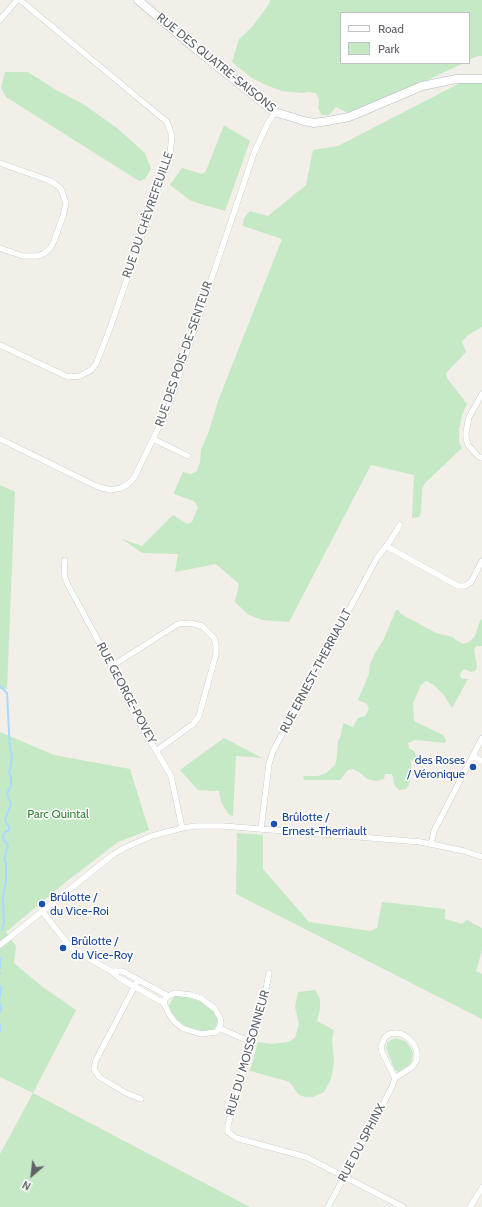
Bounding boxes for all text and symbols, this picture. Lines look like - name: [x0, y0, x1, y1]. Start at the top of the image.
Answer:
- street label: RUE DES QUATRE-SAISONS: [154, 11, 278, 115]
- legend: [340, 12, 470, 64]
- text: Road: [378, 21, 404, 36]
- text: Park: [378, 41, 400, 56]
- street label: RUE DU CHÈVREFEUILLE: [120, 150, 176, 280]
- street label: RUE DES POIS-DE-SENTEUR: [152, 279, 216, 429]
- street label: RUE ERNEST-THERRIAULT: [277, 607, 355, 735]
- street label: RUE GEORGE-POVEY: [93, 640, 159, 746]
- place label: des Roses / Véronique: [407, 753, 465, 781]
- marker: des Roses / Véronique: [468, 762, 478, 772]
- park label: Parc Quintal: [27, 807, 89, 821]
- place label: Brûlotte / Ernest-Therriault: [282, 810, 367, 838]
- marker: Brûlotte / Ernest-Therriault: [269, 819, 279, 829]
- place label: Brûlotte / du Vice-Roi: [50, 890, 109, 918]
- marker: Brûlotte / du Vice-Roi: [37, 899, 47, 909]
- place label: Brûlotte / du Vice-Roy: [71, 934, 133, 962]
- marker: Brûlotte / du Vice-Roy: [58, 943, 68, 953]
- street label: RUE DU MOISSONNEUR: [223, 988, 273, 1118]
- street label: RUE DU SPHINX: [335, 1101, 389, 1185]
- north arrow: [12, 1155, 52, 1195]
- text: N: [20, 1178, 33, 1194]

